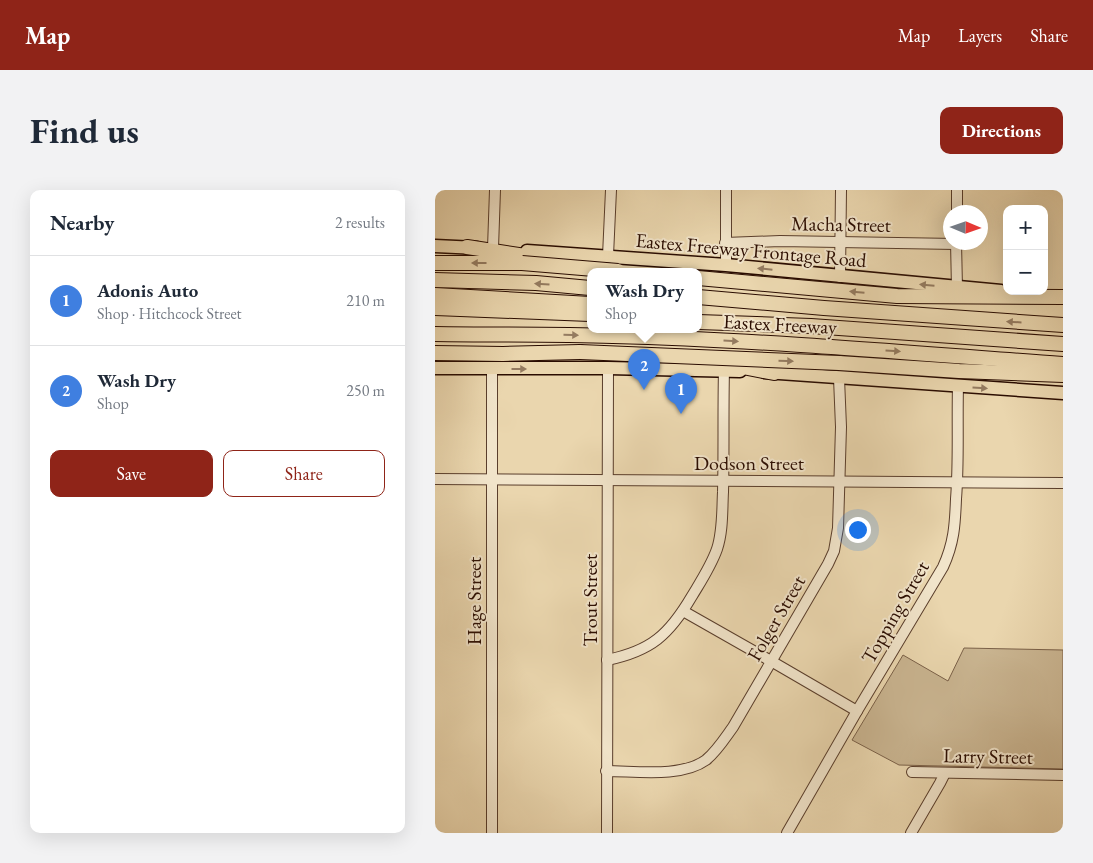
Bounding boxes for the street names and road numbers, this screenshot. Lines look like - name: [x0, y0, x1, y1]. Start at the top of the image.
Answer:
- street label: Macha Street: [791, 210, 892, 238]
- street label: Eastex Freeway Frontage Road: [634, 227, 868, 273]
- street label: Eastex Freeway: [722, 308, 838, 340]
- street label: Dodson Street: [694, 450, 805, 476]
- street label: Trout Street: [577, 553, 603, 646]
- street label: Topping Street: [855, 555, 935, 668]
- street label: Hage Street: [461, 556, 487, 645]
- street label: Folger Street: [741, 570, 811, 666]
- street label: Larry Street: [943, 742, 1034, 770]

